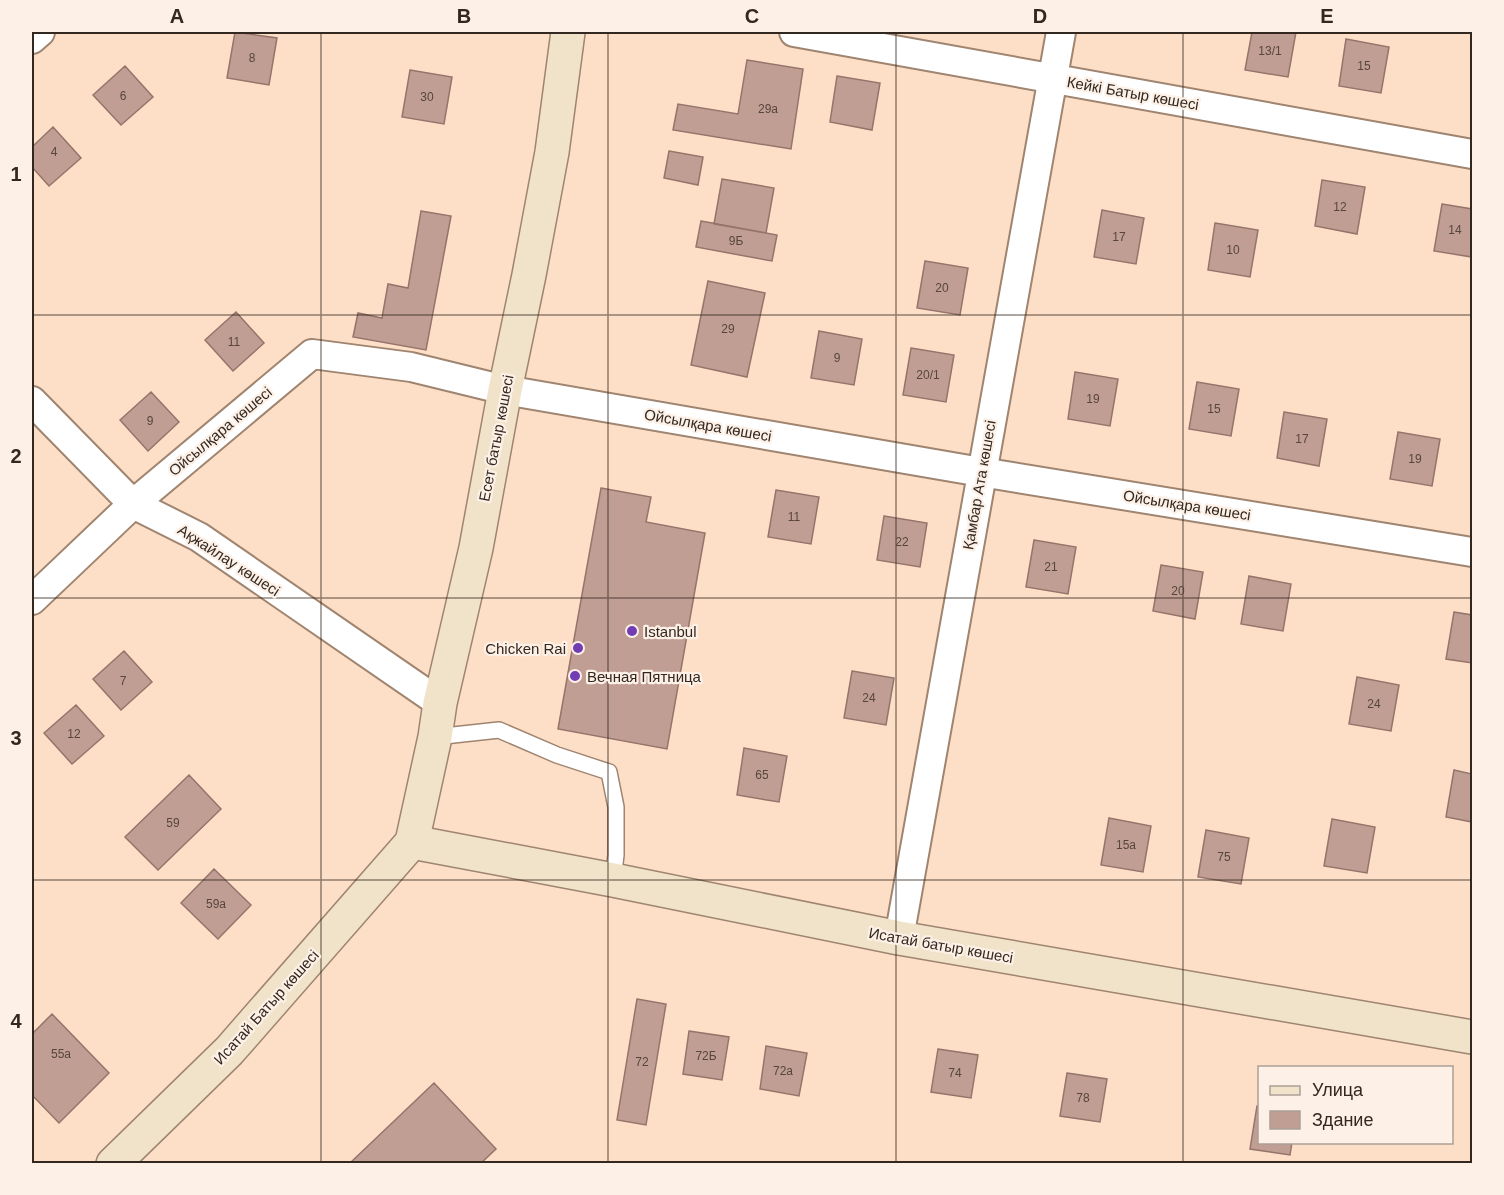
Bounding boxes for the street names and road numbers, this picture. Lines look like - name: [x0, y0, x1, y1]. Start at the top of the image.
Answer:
- street label: Кейкі Батыр көшесі: [1066, 73, 1200, 113]
- street label: Есет батыр көшесі: [475, 373, 517, 503]
- street label: Ойсылқара көшесі: [165, 383, 275, 479]
- street label: Ойсылқара көшесі: [643, 405, 773, 445]
- street label: Қамбар Ата көшесі: [959, 419, 999, 551]
- street label: Ойсылқара көшесі: [1122, 487, 1252, 523]
- street label: Ақжайлау көшесі: [175, 521, 283, 599]
- street label: Исатай батыр көшесі: [867, 924, 1015, 966]
- street label: Исатай Батыр көшесі: [210, 946, 322, 1068]

